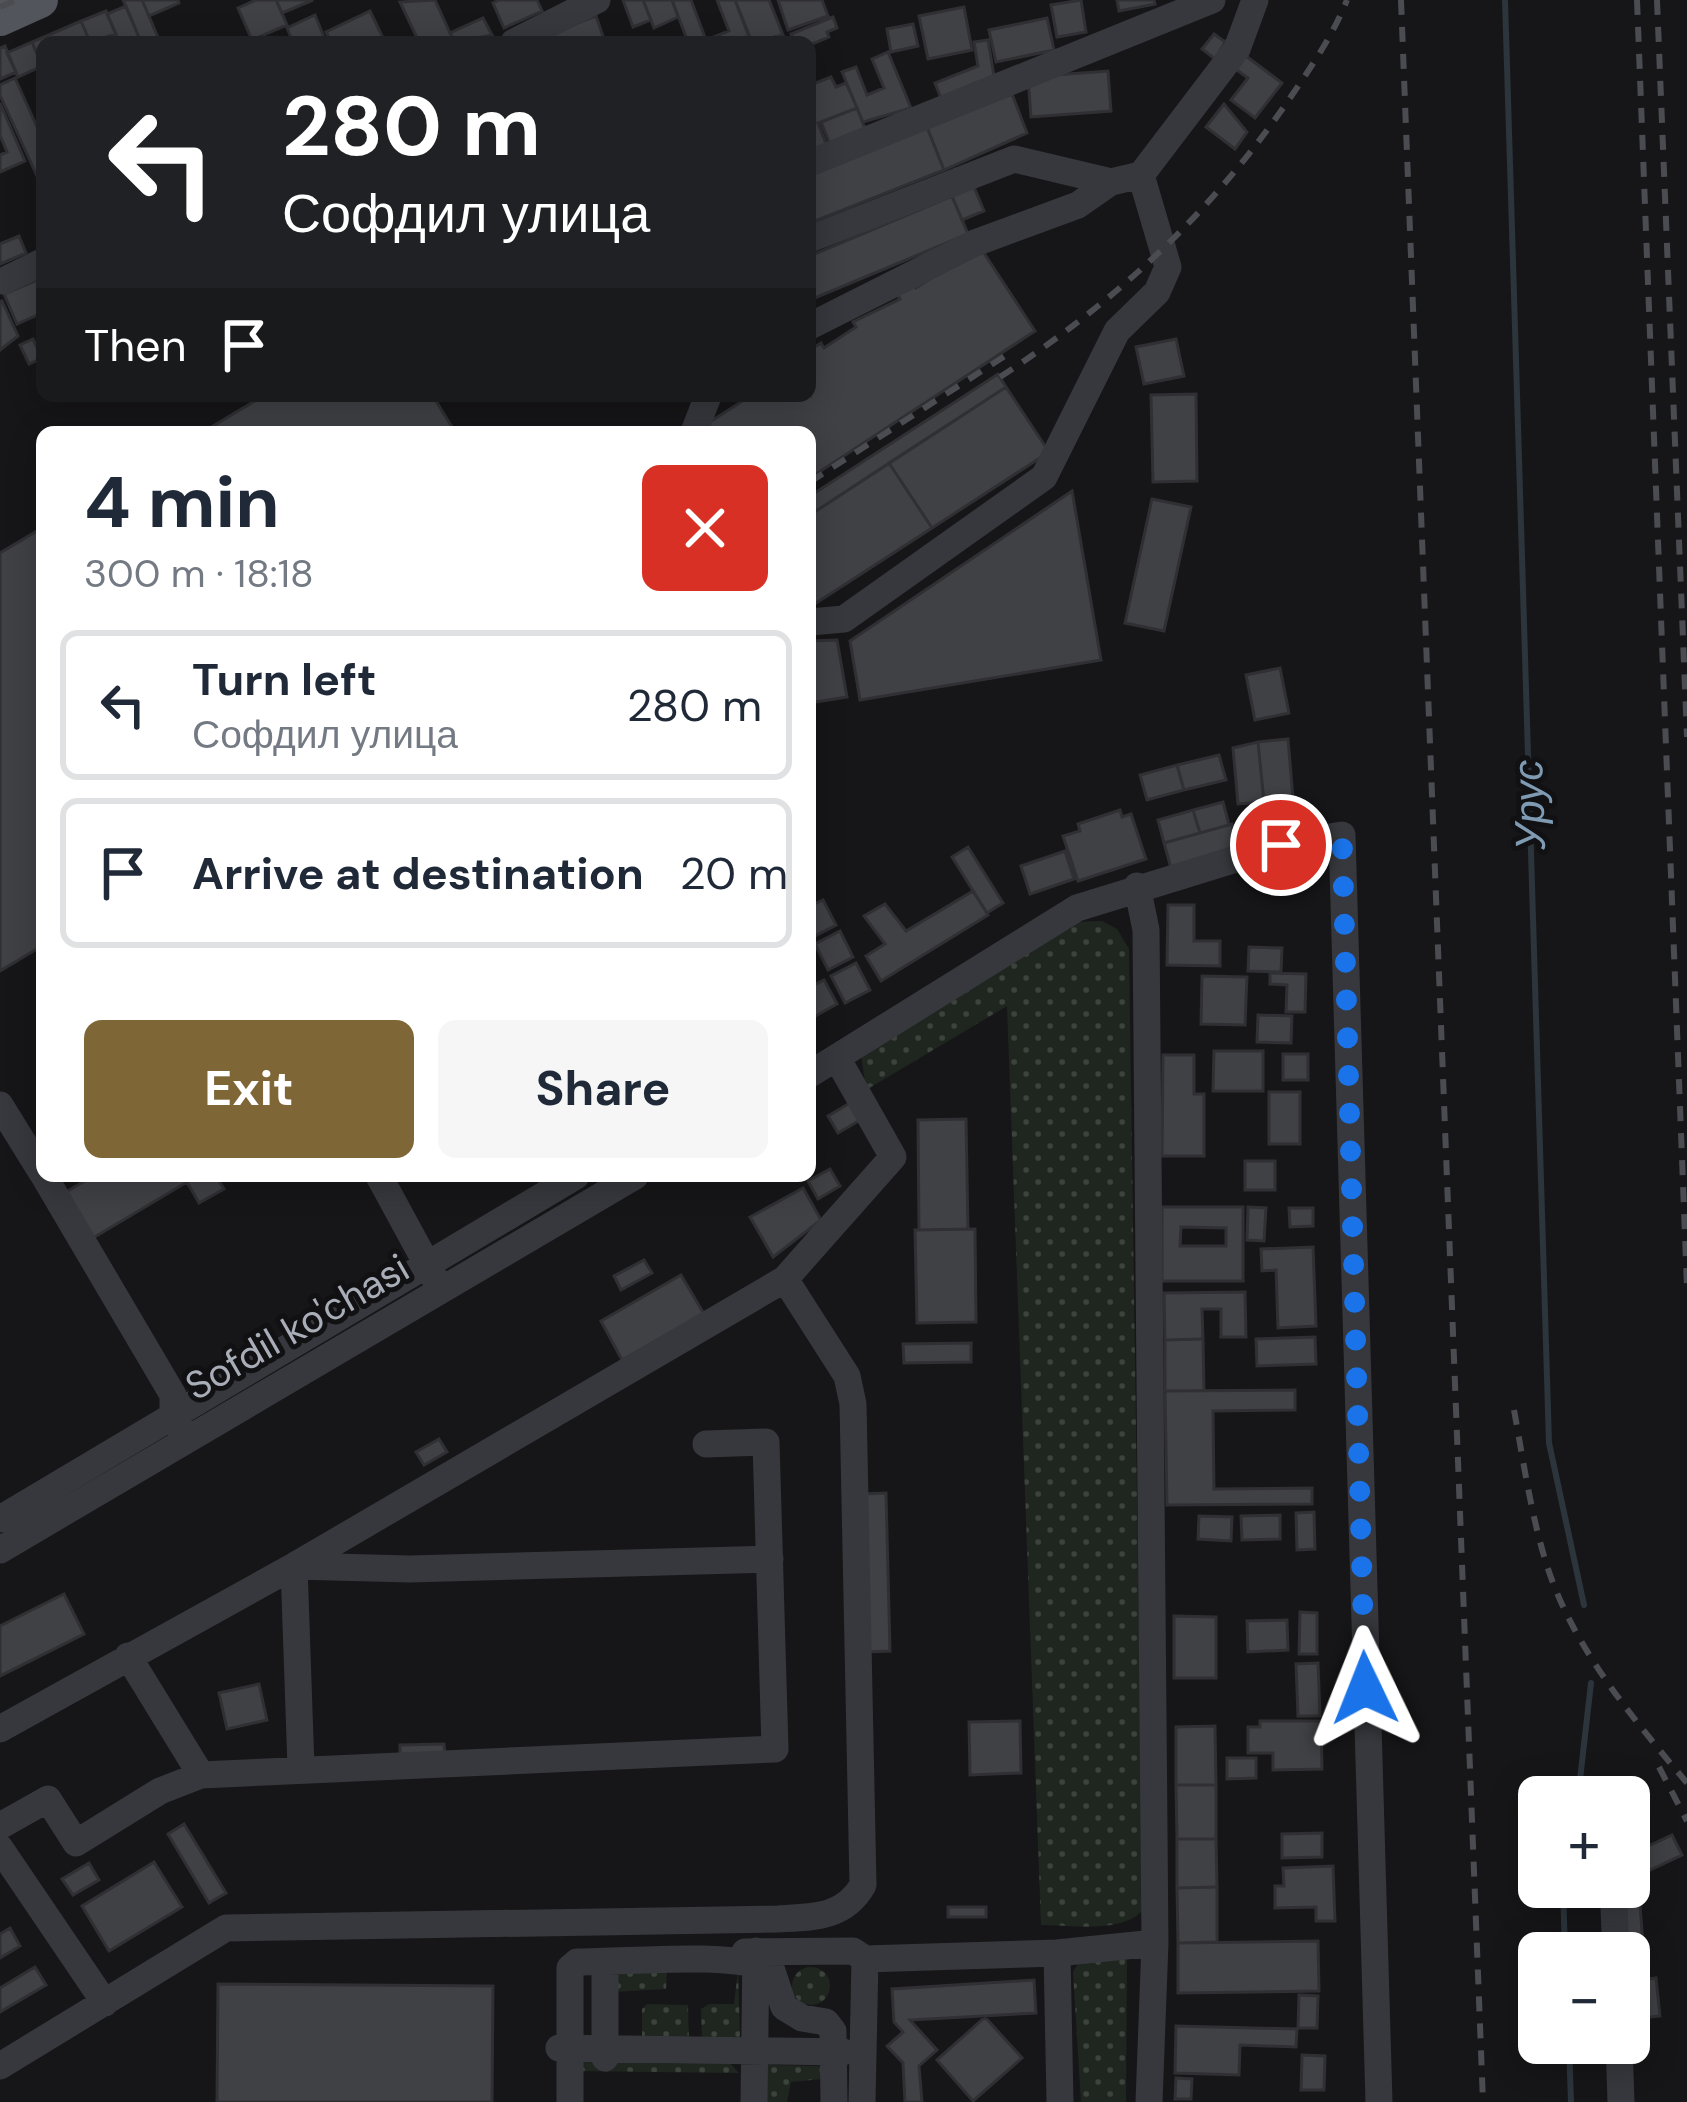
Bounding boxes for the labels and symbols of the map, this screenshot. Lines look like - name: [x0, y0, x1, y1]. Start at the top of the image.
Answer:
- water label: Урус: [1500, 759, 1558, 852]
- pin: [1230, 794, 1332, 896]
- street label: Sofdil ko'chasi: [176, 1242, 418, 1412]
- position arrow: [1302, 1625, 1428, 1751]

